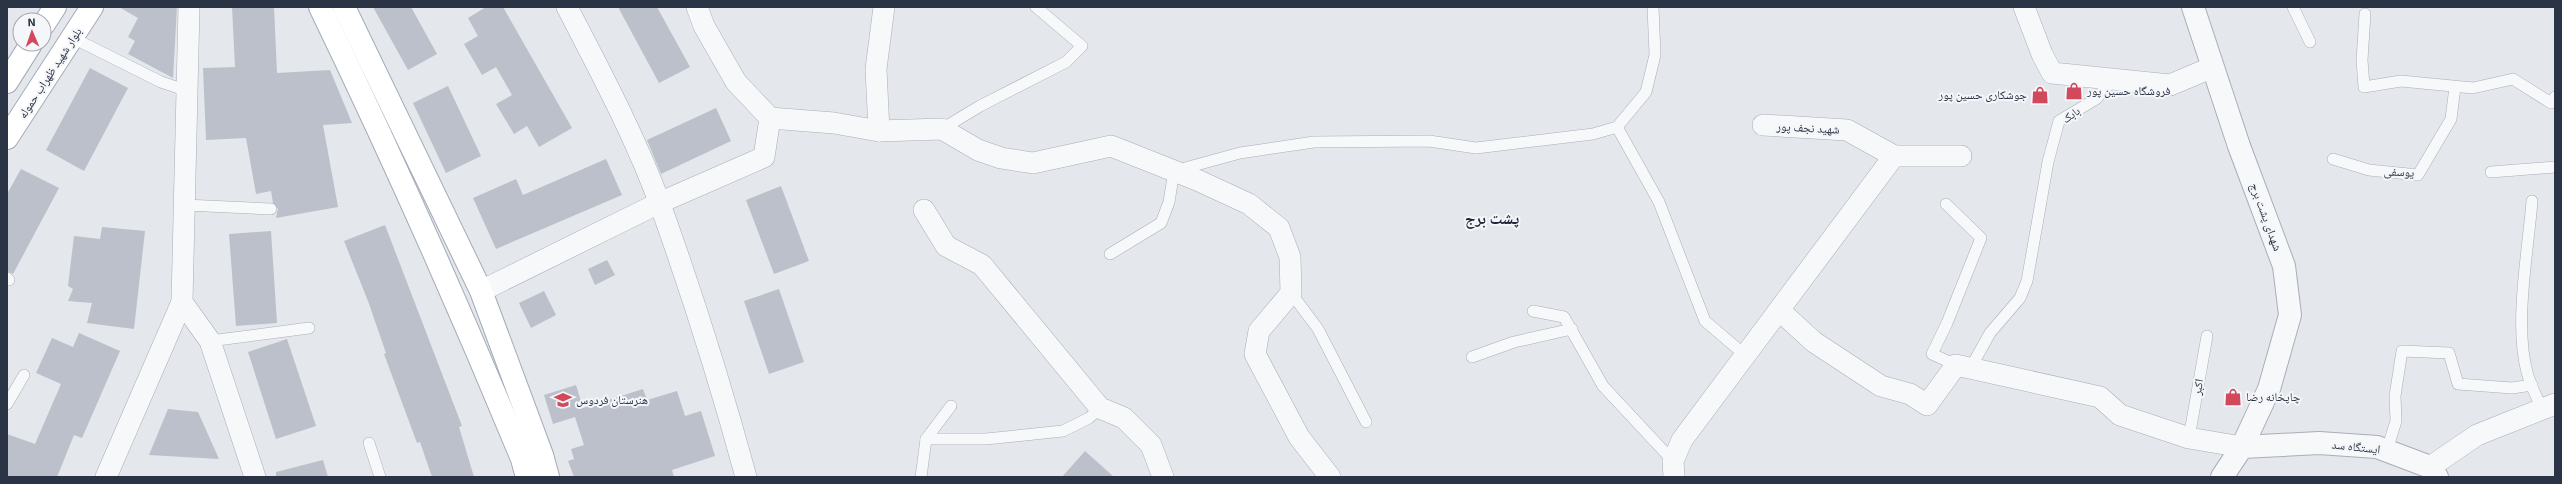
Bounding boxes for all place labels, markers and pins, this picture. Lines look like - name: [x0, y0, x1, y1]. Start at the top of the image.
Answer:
- shop icon: فروشگاه حسین پور: [2064, 81, 2084, 101]
- place label: فروشگاه حسین پور: [2086, 83, 2171, 98]
- shop icon: جوشکاری حسین پور: [2030, 85, 2050, 105]
- place label: جوشکاری حسین پور: [1938, 87, 2027, 102]
- shop icon: چاپخانه رضا: [2223, 387, 2243, 407]
- place label: چاپخانه رضا: [2246, 389, 2301, 404]
- school or university icon: هنرستان فردوس: [553, 390, 573, 410]
- place label: هنرستان فردوس: [576, 392, 648, 407]

